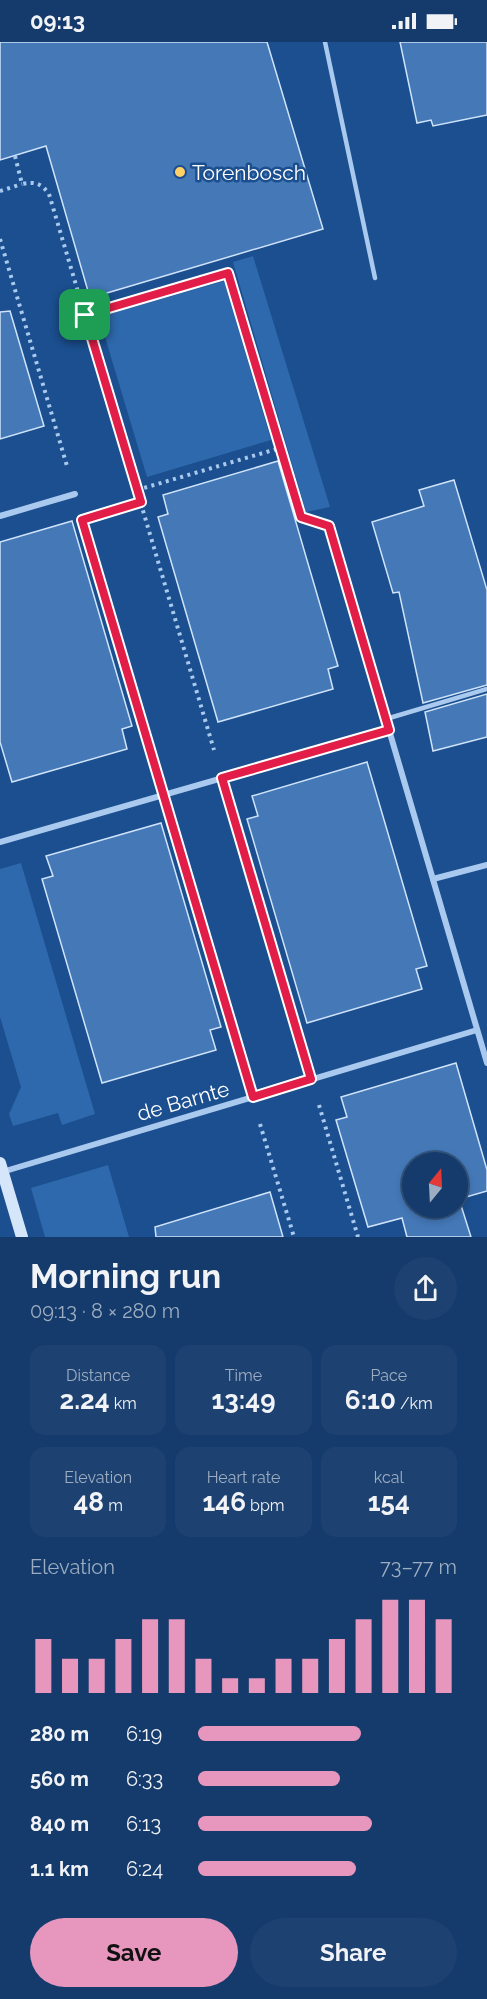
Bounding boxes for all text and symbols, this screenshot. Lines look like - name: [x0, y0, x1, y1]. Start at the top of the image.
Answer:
- text: 09:13: [30, 8, 85, 34]
- place label: Torenbosch: [192, 160, 306, 185]
- marker: Torenbosch: [173, 165, 187, 179]
- pin: [59, 289, 110, 340]
- icon: arrive: [68, 298, 101, 331]
- street label: de Barnte: [134, 1076, 232, 1126]
- north arrow: [402, 1152, 468, 1218]
- map controls: [402, 1152, 468, 1218]
- text: Morning run: [30, 1257, 221, 1296]
- button: share: [394, 1257, 457, 1320]
- text: 09:13 · 8 × 280 m: [30, 1299, 180, 1323]
- text: Distance: [66, 1366, 130, 1385]
- text: Time: [225, 1366, 262, 1385]
- text: Pace: [370, 1366, 407, 1385]
- text: 2.24: [60, 1385, 110, 1415]
- text: 13:49: [212, 1385, 275, 1415]
- text: 6:10: [345, 1385, 396, 1415]
- text: km: [110, 1394, 137, 1413]
- text: /km: [396, 1394, 433, 1413]
- text: Elevation: [64, 1468, 132, 1487]
- text: Heart rate: [207, 1468, 280, 1487]
- text: kcal: [374, 1468, 404, 1487]
- text: 48: [73, 1487, 104, 1517]
- text: 146: [202, 1487, 246, 1517]
- text: 154: [368, 1487, 410, 1517]
- text: m: [104, 1496, 123, 1515]
- text: bpm: [246, 1496, 285, 1515]
- text: Elevation: [30, 1555, 115, 1579]
- text: 73–77 m: [380, 1555, 457, 1579]
- text: 280 m: [30, 1722, 89, 1746]
- text: 6:19: [126, 1722, 162, 1746]
- text: 560 m: [30, 1767, 89, 1791]
- text: 6:33: [126, 1767, 163, 1791]
- text: 840 m: [30, 1812, 89, 1836]
- text: 6:13: [126, 1812, 161, 1836]
- text: 1.1 km: [30, 1857, 89, 1881]
- text: 6:24: [126, 1857, 163, 1881]
- button: Save: [30, 1918, 238, 1987]
- button: Share: [250, 1918, 457, 1987]

